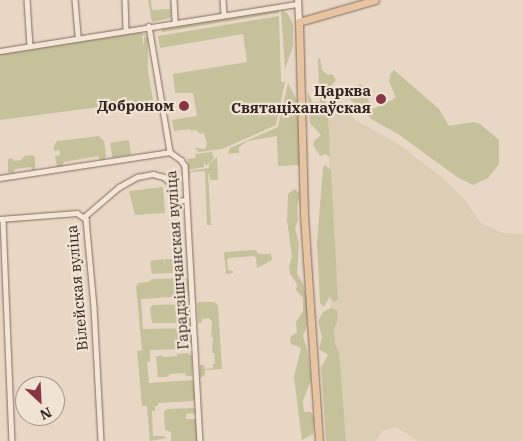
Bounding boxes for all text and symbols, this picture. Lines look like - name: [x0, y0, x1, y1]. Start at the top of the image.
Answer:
- place label: Царква Святаціханаўская: [231, 81, 371, 116]
- marker: Царква Святаціханаўская: [375, 93, 387, 105]
- place label: Доброном: [97, 97, 174, 115]
- marker: Доброном: [178, 100, 190, 112]
- street label: Гарадзішчанская вуліца: [162, 170, 192, 350]
- street label: Вілейская вуліца: [63, 224, 91, 352]
- north arrow: [15, 376, 65, 426]
- text: N: [37, 403, 55, 424]

